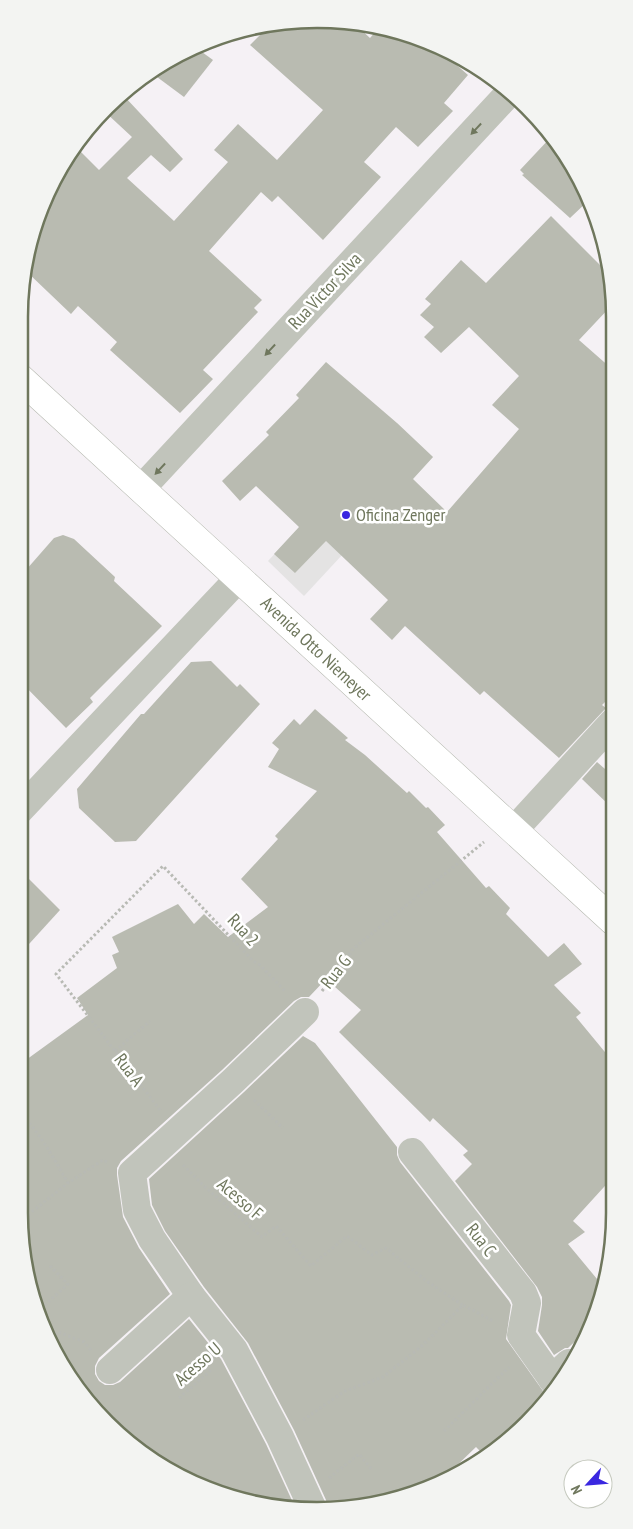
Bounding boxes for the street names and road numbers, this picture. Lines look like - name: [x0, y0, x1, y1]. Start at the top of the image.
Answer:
- street label: Rua Victor Silva: [283, 247, 366, 334]
- street label: Avenida Otto Niemeyer: [256, 591, 377, 706]
- street label: Rua 2: [223, 909, 264, 951]
- street label: Rua G: [315, 950, 356, 993]
- street label: Rua A: [110, 1049, 150, 1091]
- street label: Acesso F: [213, 1173, 268, 1225]
- street label: Rua C: [461, 1219, 501, 1261]
- street label: Acesso U: [169, 1337, 226, 1390]

